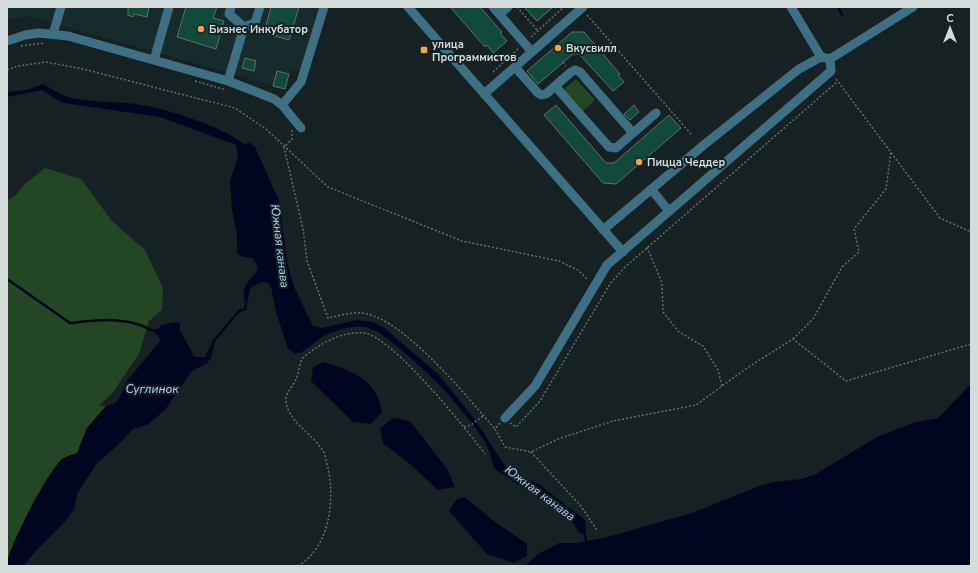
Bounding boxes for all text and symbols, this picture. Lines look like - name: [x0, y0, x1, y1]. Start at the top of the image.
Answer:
- north arrow: [930, 8, 970, 48]
- text: С: [946, 11, 954, 26]
- place label: Бизнес Инкубатор: [209, 22, 308, 37]
- marker: Бизнес Инкубатор: [196, 24, 206, 34]
- place label: улица Программистов: [432, 37, 517, 65]
- place label: Вкусвилл: [566, 41, 617, 56]
- marker: Вкусвилл: [553, 43, 563, 53]
- marker: улица Программистов: [419, 45, 429, 55]
- place label: Пицца Чеддер: [647, 155, 725, 170]
- marker: Пицца Чеддер: [634, 157, 644, 167]
- water label: Южная канава: [267, 203, 293, 289]
- water label: Суглинок: [125, 381, 179, 397]
- water label: Южная канава: [502, 461, 578, 525]

